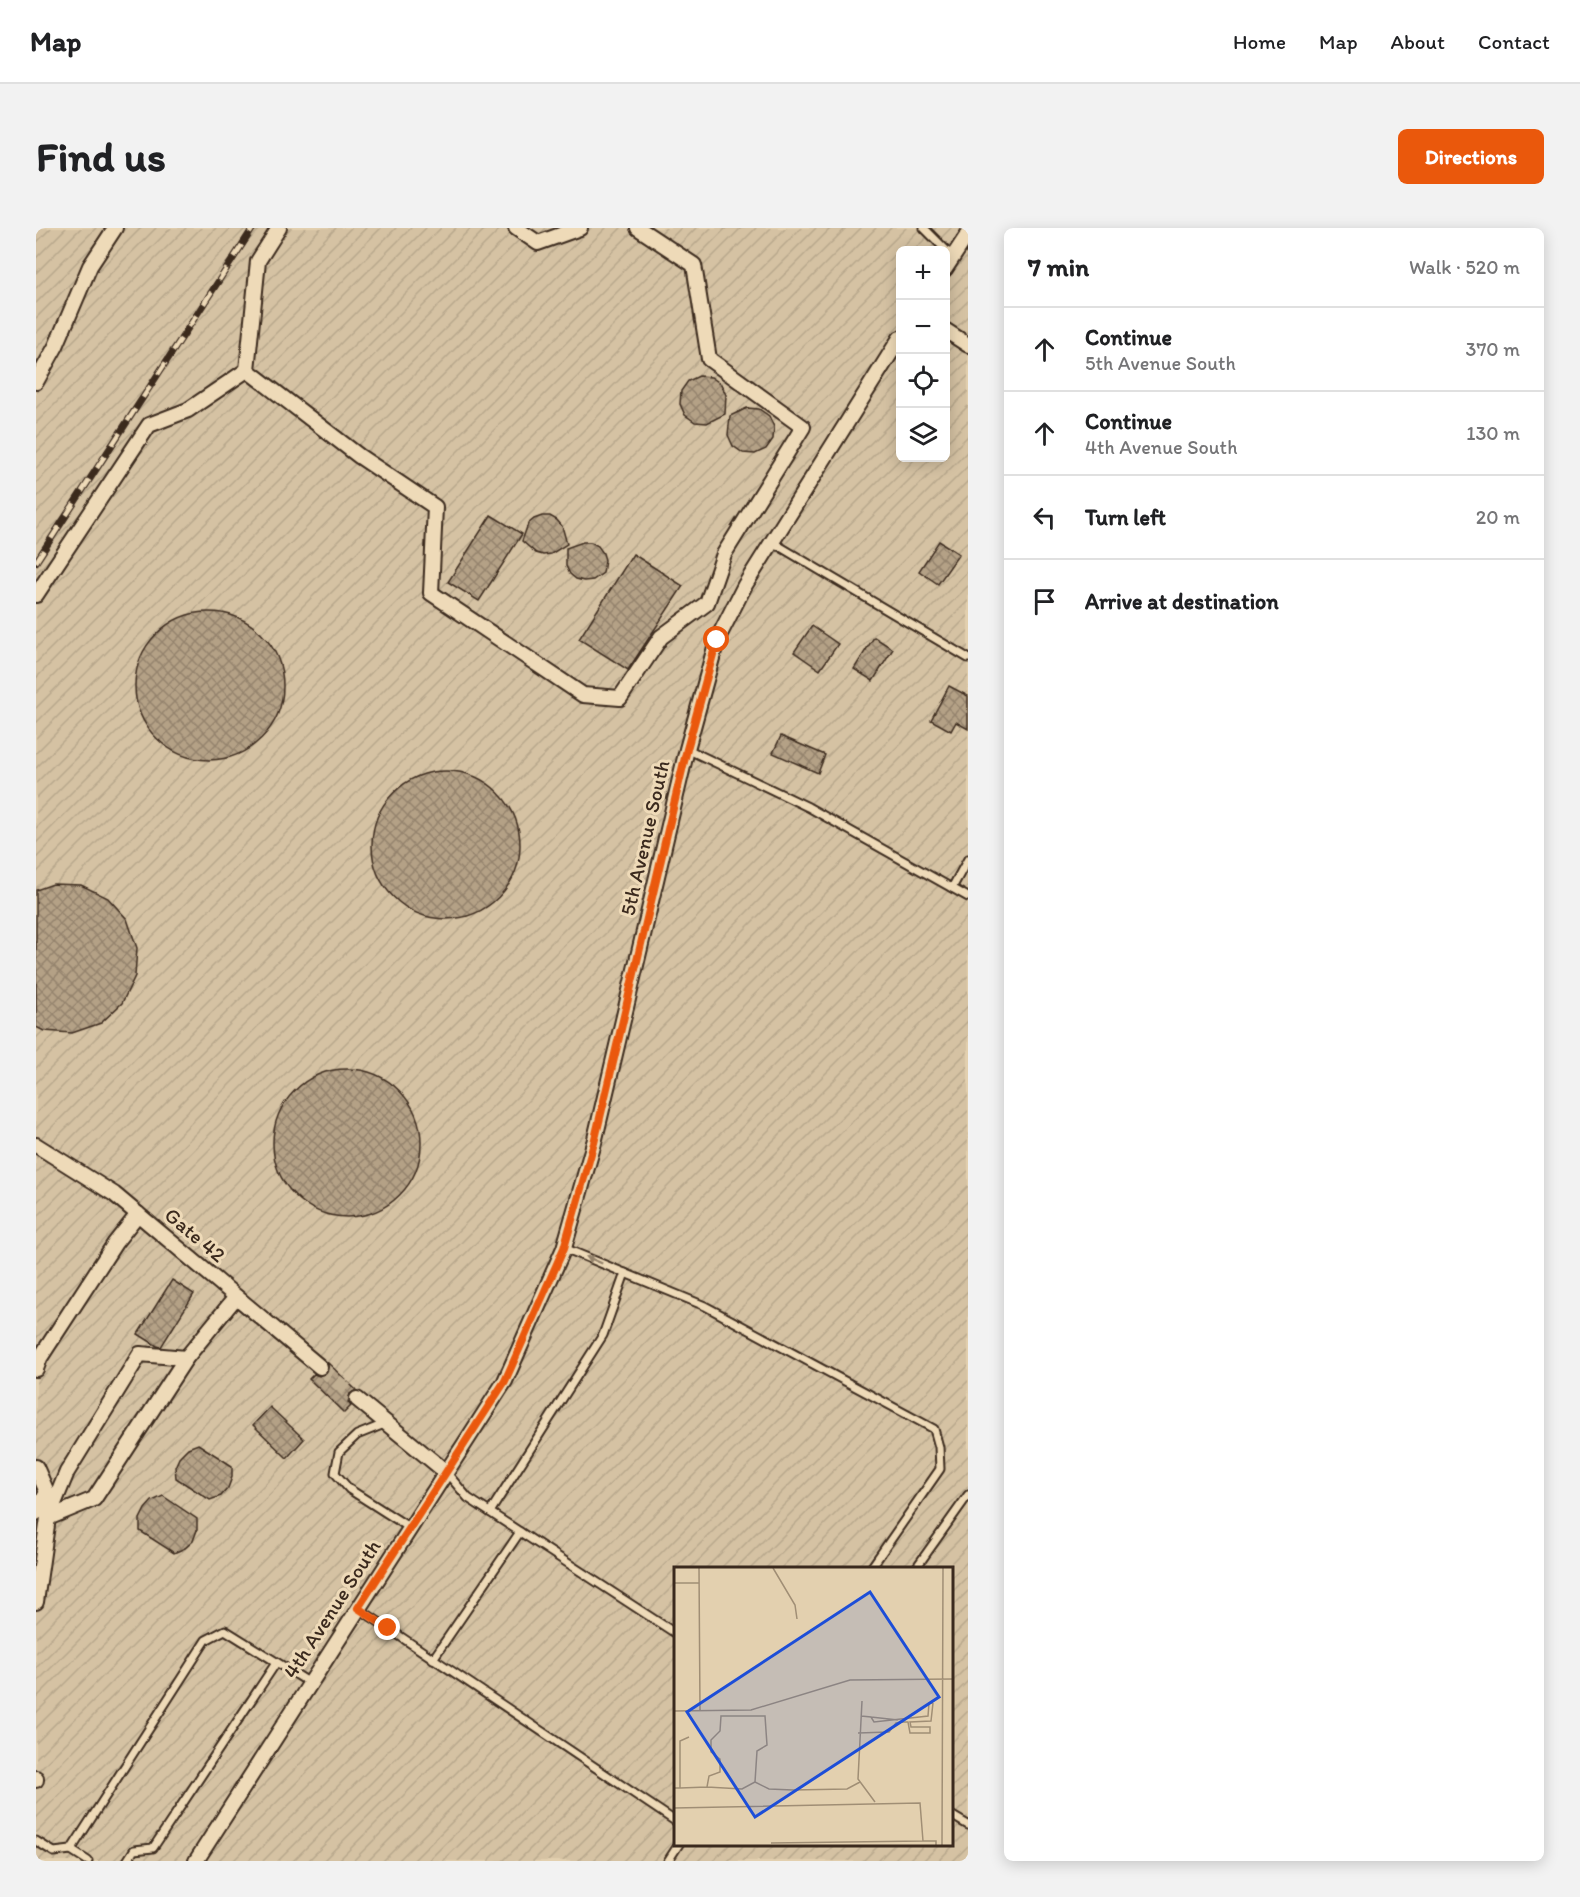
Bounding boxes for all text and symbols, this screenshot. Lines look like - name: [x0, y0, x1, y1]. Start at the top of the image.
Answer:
- text: Map: [30, 24, 81, 58]
- text: Home: [1233, 29, 1286, 54]
- text: Map: [1319, 29, 1358, 54]
- text: About: [1391, 29, 1445, 54]
- text: Contact: [1478, 29, 1550, 54]
- button: Directions: [1398, 129, 1544, 184]
- text: Find us: [36, 131, 166, 182]
- map controls: [896, 246, 950, 462]
- button: +: [896, 246, 950, 300]
- text: 7 min: [1028, 251, 1089, 283]
- text: Walk · 520 m: [1409, 255, 1520, 279]
- button: −: [896, 300, 950, 354]
- text: Continue: [1085, 324, 1172, 351]
- icon: ahead: [1028, 333, 1061, 366]
- text: 370 m: [1466, 337, 1520, 361]
- text: 5th Avenue South: [1085, 351, 1236, 375]
- button: locate: [896, 354, 950, 408]
- button: layers: [896, 408, 950, 462]
- text: Continue: [1085, 408, 1172, 435]
- icon: ahead: [1028, 417, 1061, 450]
- text: 130 m: [1466, 421, 1520, 445]
- text: 4th Avenue South: [1085, 435, 1237, 459]
- icon: left: [1028, 501, 1061, 534]
- text: Turn left: [1085, 504, 1166, 531]
- text: 20 m: [1476, 505, 1520, 529]
- icon: arrive: [1028, 585, 1061, 618]
- text: Arrive at destination: [1085, 588, 1279, 615]
- route start: [703, 626, 729, 652]
- street label: 5th Avenue South: [615, 758, 675, 918]
- street label: Gate 42: [160, 1202, 231, 1267]
- one-way arrow: [586, 1256, 603, 1265]
- street label: 4th Avenue South: [278, 1535, 386, 1683]
- inset map: [674, 1567, 953, 1846]
- route end: [374, 1614, 400, 1640]

